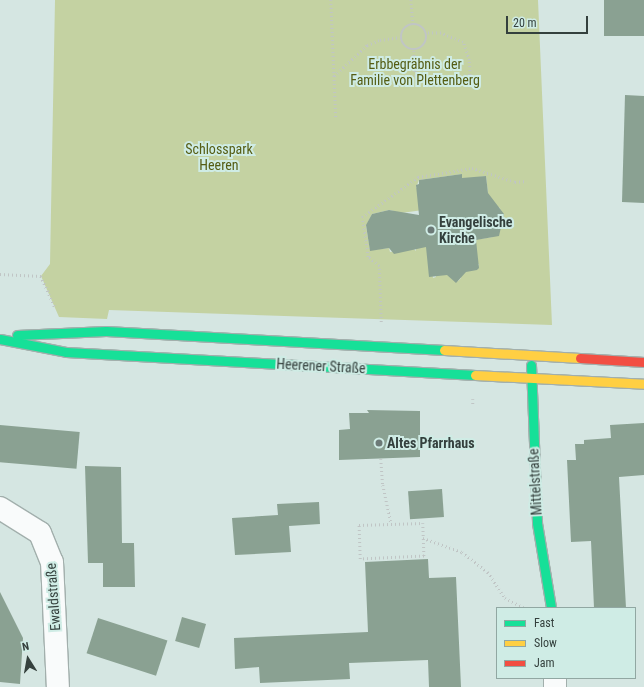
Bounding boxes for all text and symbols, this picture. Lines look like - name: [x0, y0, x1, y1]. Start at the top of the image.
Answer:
- scale bar: [508, 8, 590, 34]
- text: 20 m: [513, 16, 537, 30]
- park label: Erbbegräbnis der Familie von Plettenberg: [350, 56, 480, 88]
- park label: Schlosspark Heeren: [185, 141, 253, 174]
- place label: Evangelische Kirche: [439, 214, 513, 246]
- marker: Evangelische Kirche: [426, 225, 436, 235]
- street label: Heerener Straße: [276, 355, 366, 377]
- place label: Altes Pfarrhaus: [387, 435, 475, 451]
- marker: Altes Pfarrhaus: [374, 438, 384, 448]
- street label: Mittelstraße: [525, 448, 545, 516]
- street label: Ewaldstraße: [42, 563, 64, 631]
- legend: [496, 607, 636, 679]
- text: Fast: [534, 616, 554, 630]
- text: Slow: [534, 636, 557, 650]
- north arrow: [8, 639, 48, 679]
- text: N: [21, 640, 30, 654]
- text: Jam: [534, 656, 555, 670]

